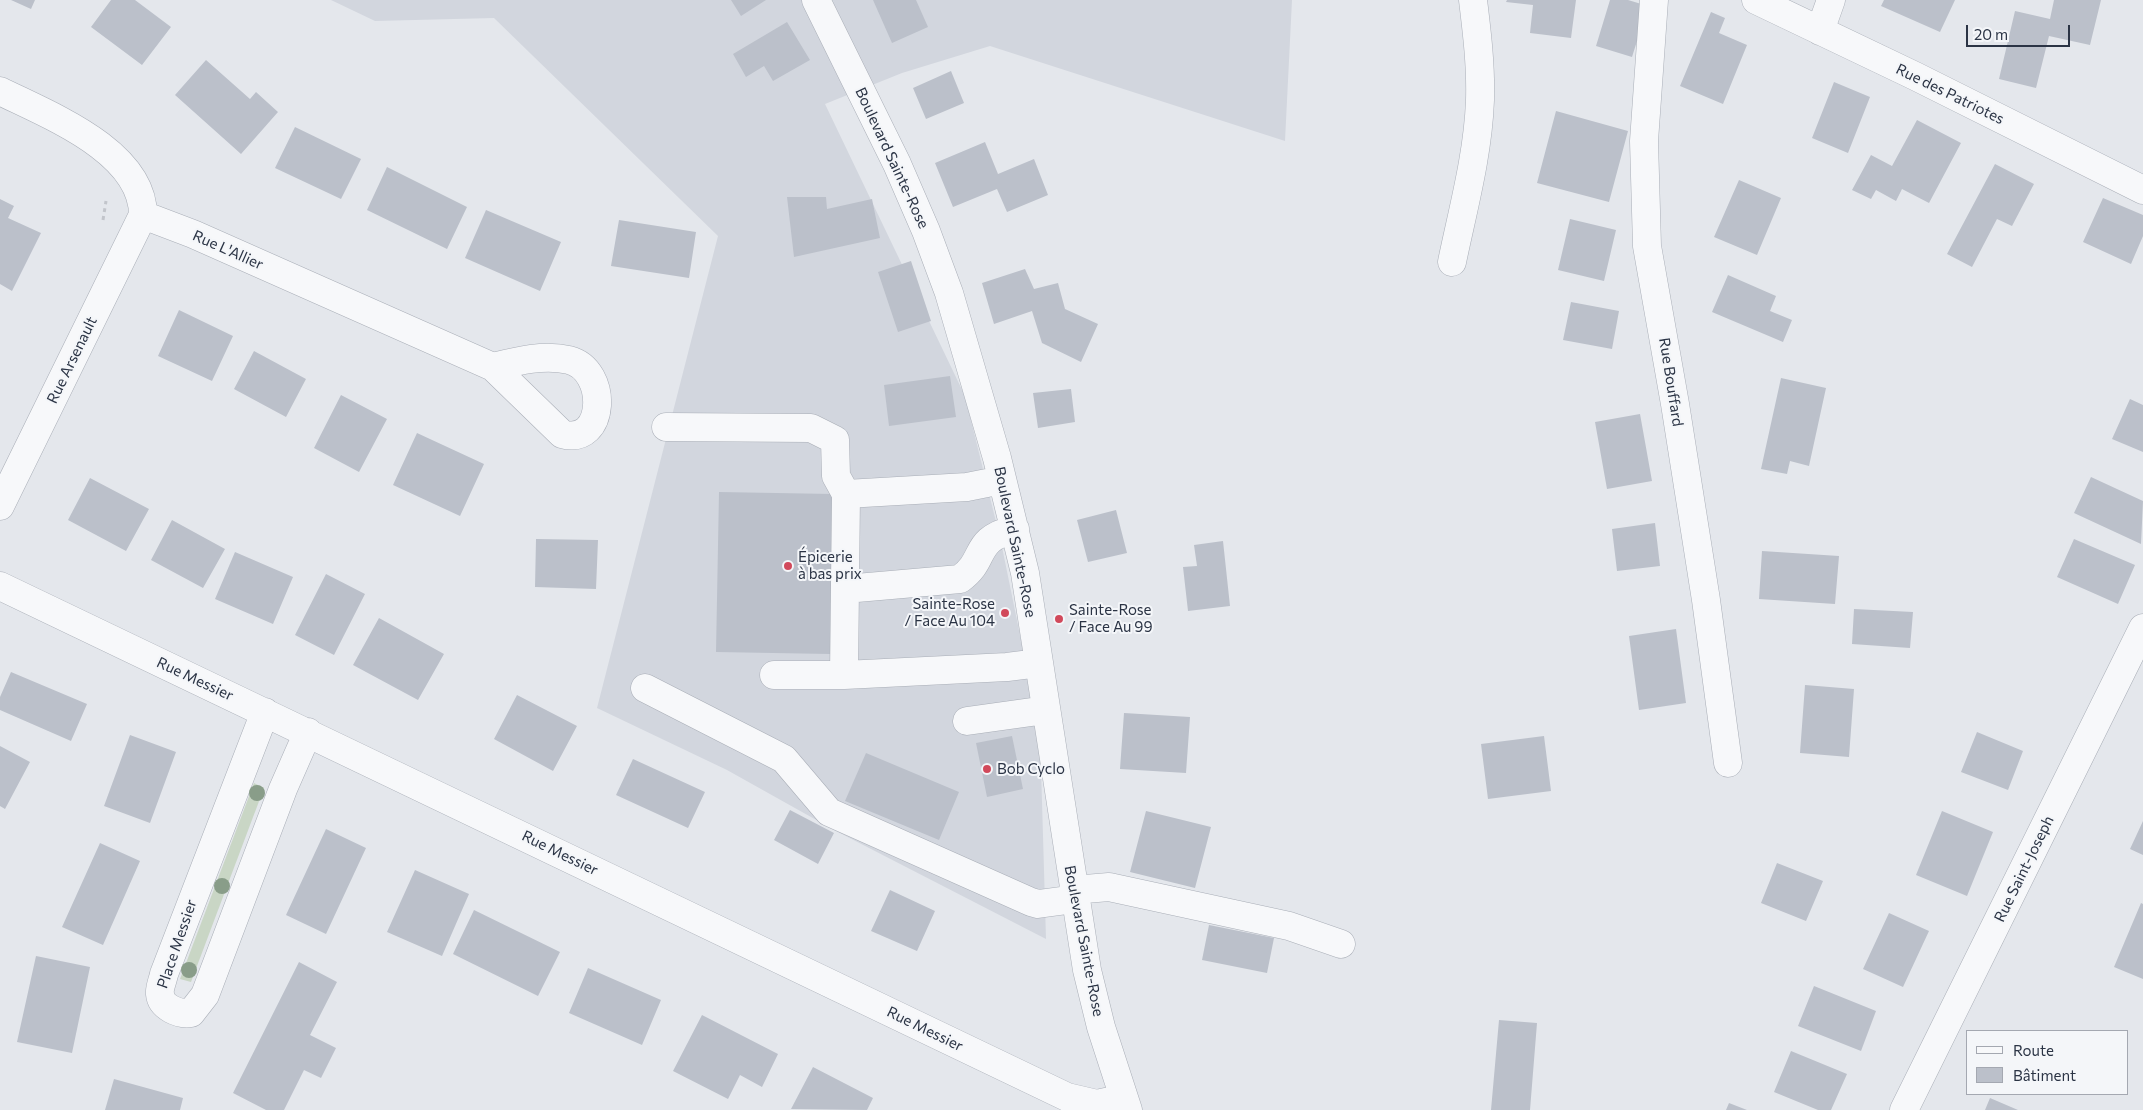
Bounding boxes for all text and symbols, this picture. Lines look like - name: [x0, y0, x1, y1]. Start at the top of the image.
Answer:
- scale bar: [1968, 15, 2072, 47]
- text: 20 m: [1974, 25, 2008, 43]
- street label: Rue des Patriotes: [1893, 60, 2007, 128]
- street label: Boulevard Sainte-Rose: [851, 85, 933, 231]
- street label: Rue L'Allier: [190, 226, 266, 274]
- street label: Rue Arsenault: [43, 313, 101, 407]
- street label: Rue Bouffard: [1655, 336, 1687, 428]
- street label: Boulevard Sainte-Rose: [990, 465, 1040, 619]
- place label: Épicerie à bas prix: [798, 548, 862, 583]
- marker: Épicerie à bas prix: [782, 560, 794, 572]
- place label: Sainte-Rose / Face Au 104: [904, 595, 995, 630]
- place label: Sainte-Rose / Face Au 99: [1069, 601, 1153, 636]
- marker: Sainte-Rose / Face Au 104: [999, 607, 1011, 619]
- marker: Sainte-Rose / Face Au 99: [1053, 613, 1065, 625]
- street label: Rue Messier: [154, 653, 236, 705]
- place label: Bob Cyclo: [997, 760, 1065, 778]
- marker: Bob Cyclo: [981, 763, 993, 775]
- street label: Rue Saint-Joseph: [1990, 813, 2058, 925]
- street label: Rue Messier: [519, 827, 601, 879]
- street label: Boulevard Sainte-Rose: [1061, 864, 1107, 1018]
- street label: Place Messier: [153, 897, 201, 991]
- street label: Rue Messier: [884, 1003, 966, 1055]
- legend: [1966, 1030, 2128, 1095]
- text: Route: [2013, 1041, 2054, 1059]
- text: Bâtiment: [2013, 1066, 2076, 1084]

